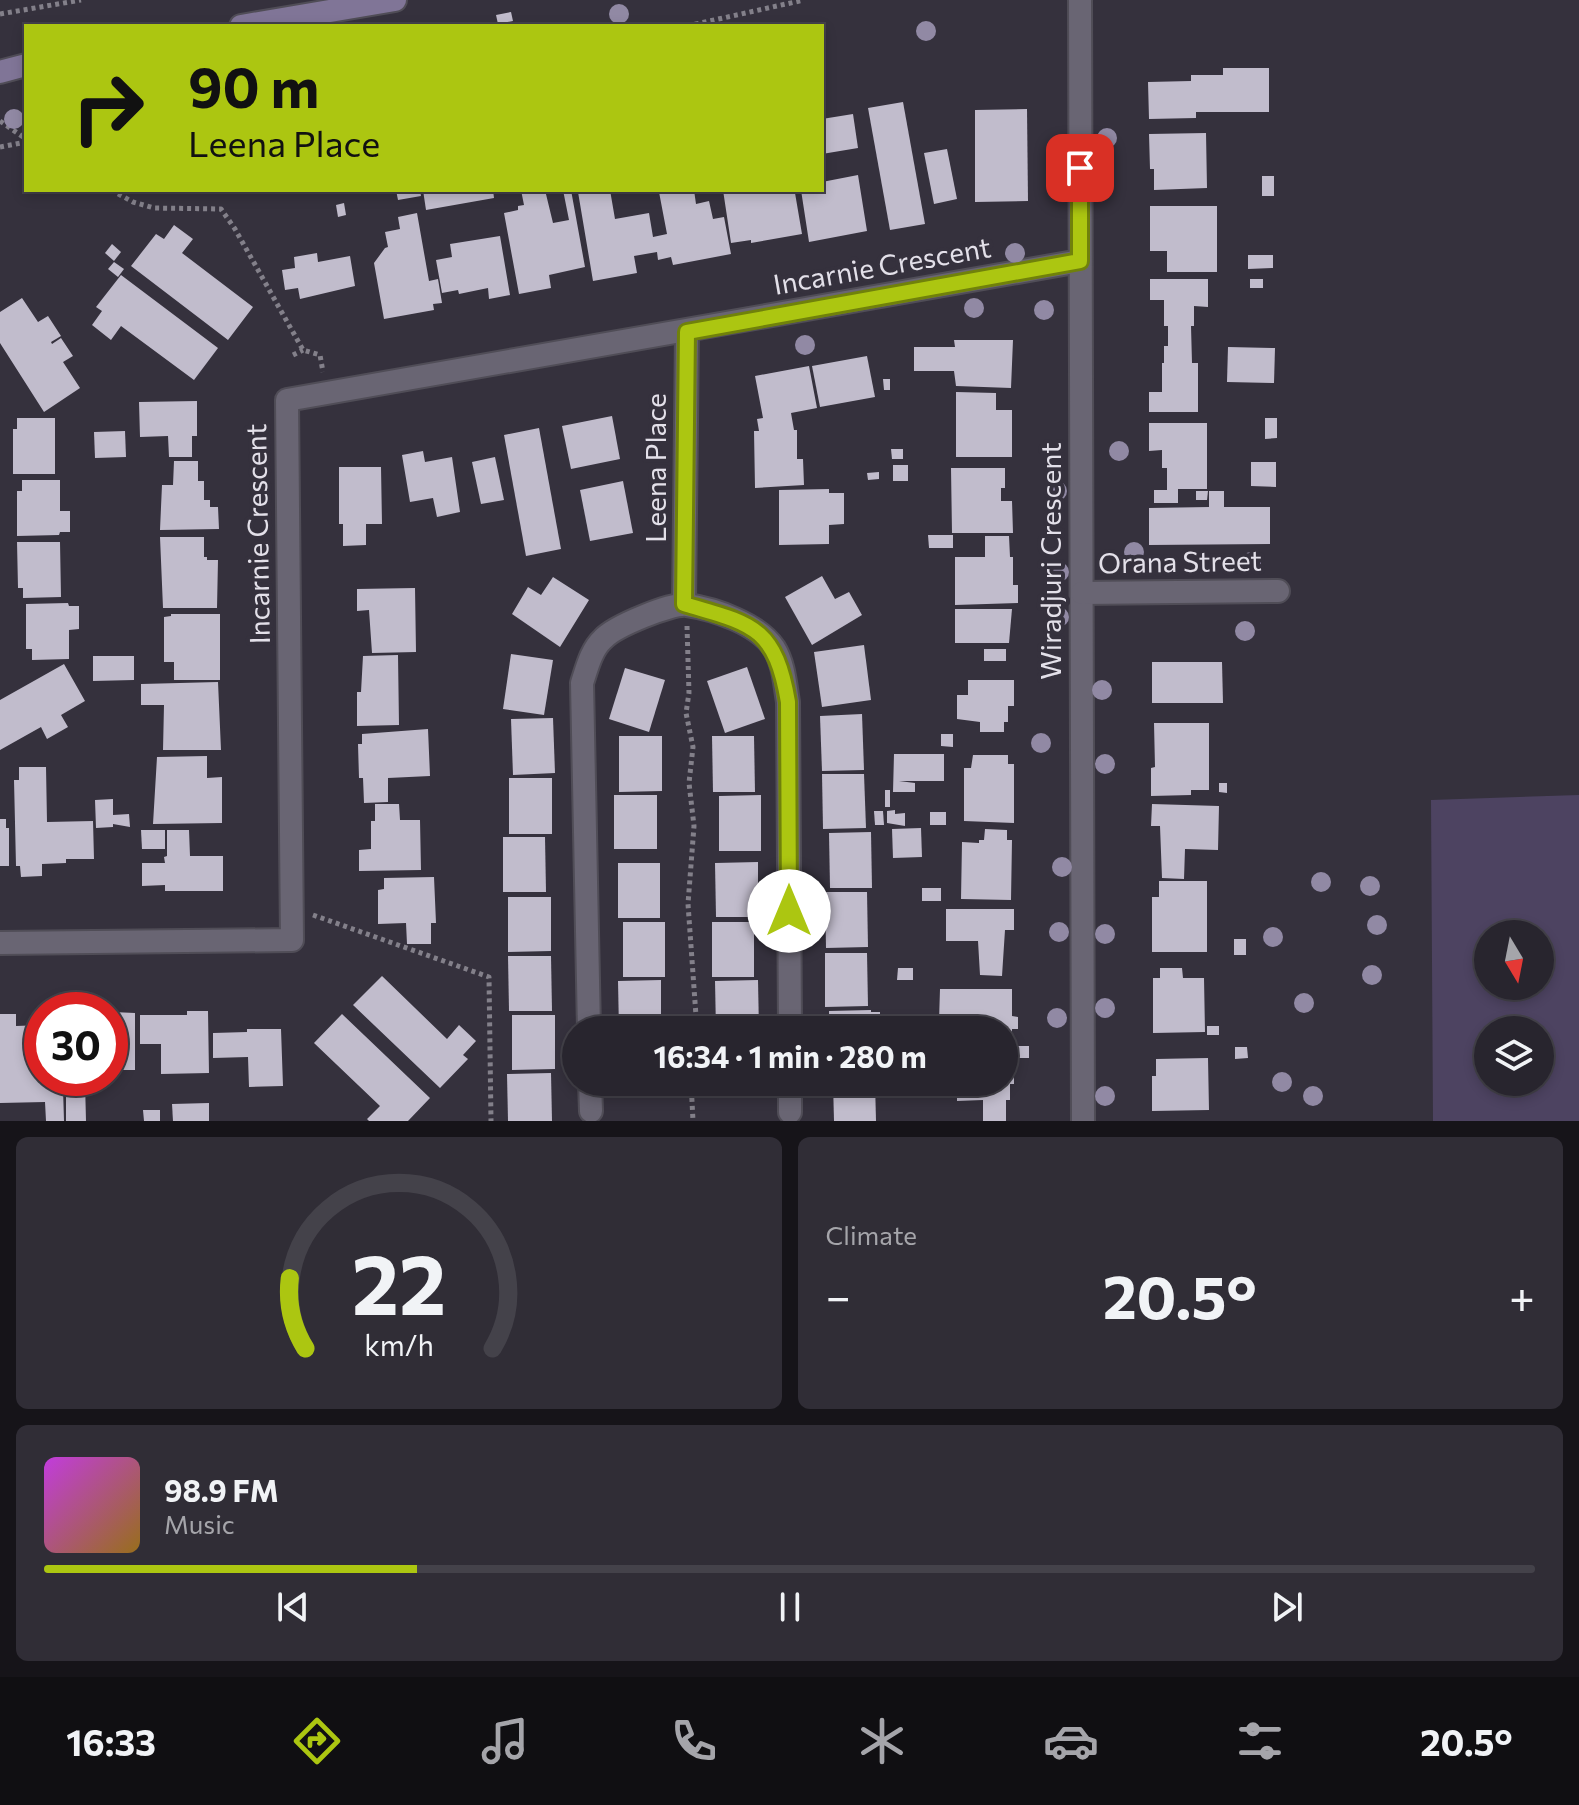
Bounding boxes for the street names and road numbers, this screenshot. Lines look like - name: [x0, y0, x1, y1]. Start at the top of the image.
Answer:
- street label: Incarnie Crescent: [770, 229, 993, 301]
- street label: Leena Place: [638, 393, 672, 543]
- street label: Incarnie Crescent: [238, 424, 276, 645]
- street label: Wiradjuri Crescent: [1033, 442, 1067, 680]
- street label: Orana Street: [1098, 543, 1262, 579]

